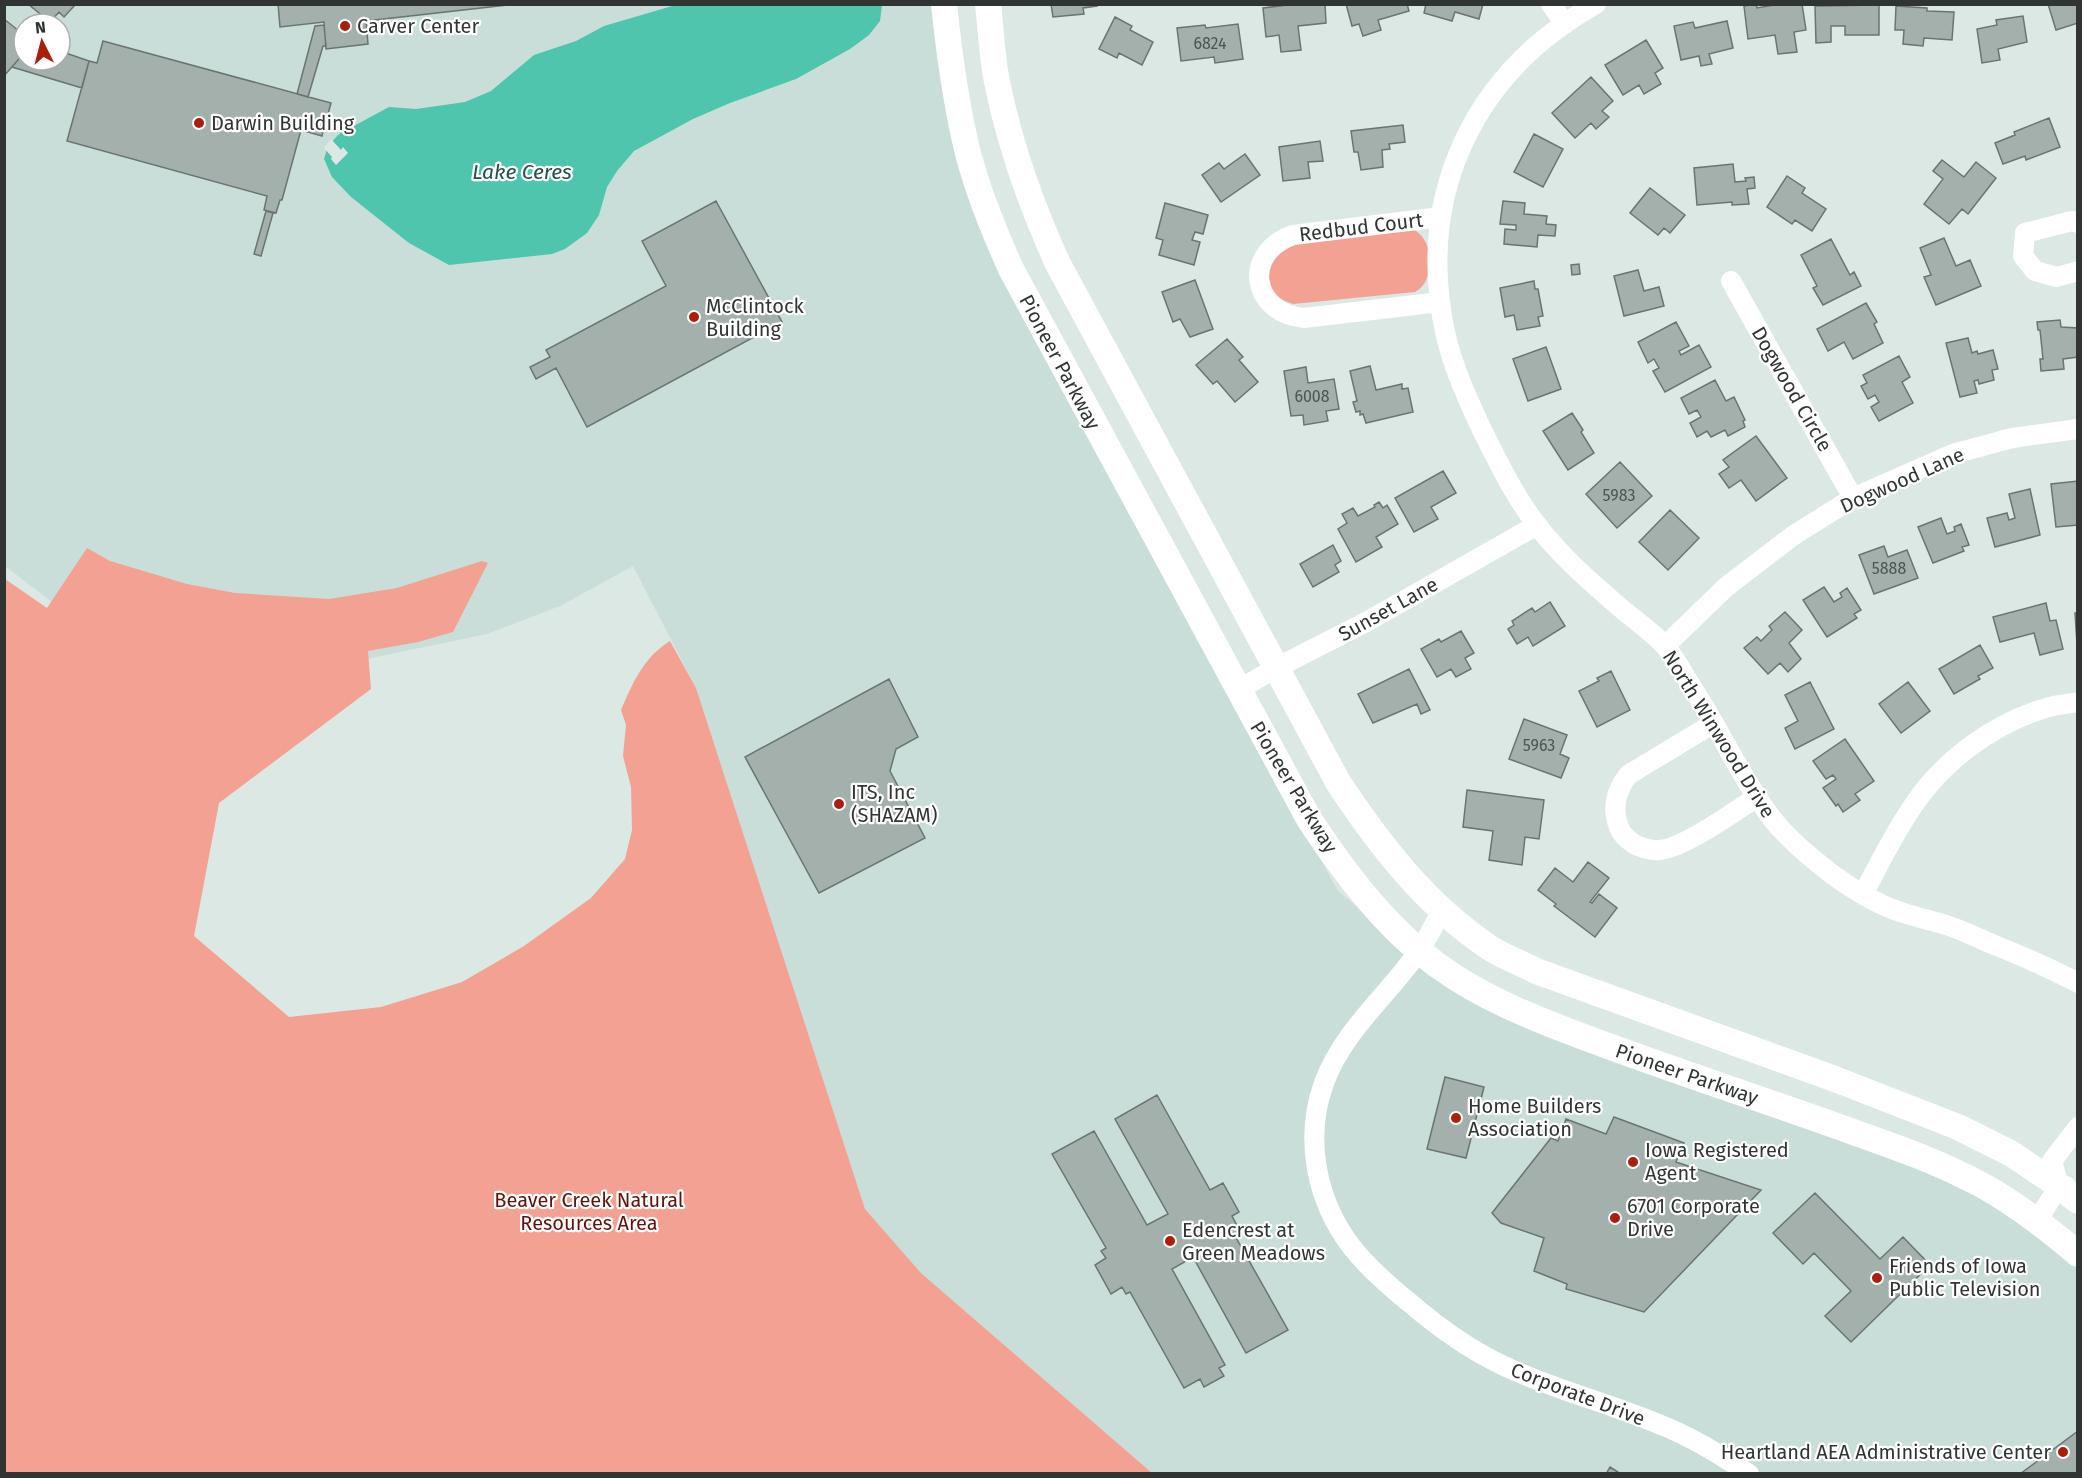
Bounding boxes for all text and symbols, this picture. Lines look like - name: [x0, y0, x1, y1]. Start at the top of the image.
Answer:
- north arrow: [12, 12, 72, 72]
- place label: Carver Center: [357, 14, 480, 38]
- text: N: [34, 18, 47, 38]
- marker: Carver Center: [338, 19, 352, 33]
- house number: 6824: [1193, 34, 1227, 53]
- place label: Darwin Building: [211, 111, 355, 135]
- marker: Darwin Building: [192, 116, 206, 130]
- water label: Lake Ceres: [472, 159, 572, 185]
- street label: Redbud Court: [1298, 207, 1425, 246]
- street label: Pioneer Parkway: [1014, 290, 1106, 434]
- place label: McClintock Building: [706, 294, 804, 341]
- marker: McClintock Building: [687, 310, 701, 324]
- street label: Dogwood Circle: [1747, 322, 1837, 456]
- house number: 6008: [1294, 387, 1330, 406]
- street label: Dogwood Lane: [1836, 442, 1968, 518]
- house number: 5983: [1603, 486, 1635, 505]
- house number: 5888: [1872, 559, 1906, 578]
- street label: Sunset Lane: [1334, 572, 1442, 646]
- street label: North Winwood Drive: [1658, 646, 1780, 822]
- street label: Pioneer Parkway: [1245, 717, 1343, 857]
- house number: 5963: [1523, 736, 1555, 755]
- place label: ITS, Inc (SHAZAM): [851, 780, 937, 827]
- marker: ITS, Inc (SHAZAM): [832, 797, 846, 811]
- street label: Pioneer Parkway: [1612, 1038, 1762, 1110]
- place label: Home Builders Association: [1468, 1094, 1601, 1141]
- marker: Home Builders Association: [1449, 1111, 1463, 1125]
- place label: Iowa Registered Agent: [1645, 1138, 1789, 1185]
- marker: Iowa Registered Agent: [1626, 1155, 1640, 1169]
- park label: Beaver Creek Natural Resources Area: [494, 1188, 684, 1235]
- place label: 6701 Corporate Drive: [1627, 1194, 1760, 1241]
- marker: 6701 Corporate Drive: [1608, 1211, 1622, 1225]
- place label: Edencrest at Green Meadows: [1182, 1218, 1325, 1265]
- marker: Edencrest at Green Meadows: [1163, 1234, 1177, 1248]
- place label: Friends of Iowa Public Television: [1889, 1254, 2041, 1301]
- marker: Friends of Iowa Public Television: [1870, 1271, 1884, 1285]
- street label: Corporate Drive: [1508, 1357, 1648, 1431]
- place label: Heartland AEA Administrative Center: [1721, 1440, 2051, 1464]
- marker: Heartland AEA Administrative Center: [2056, 1445, 2070, 1459]

